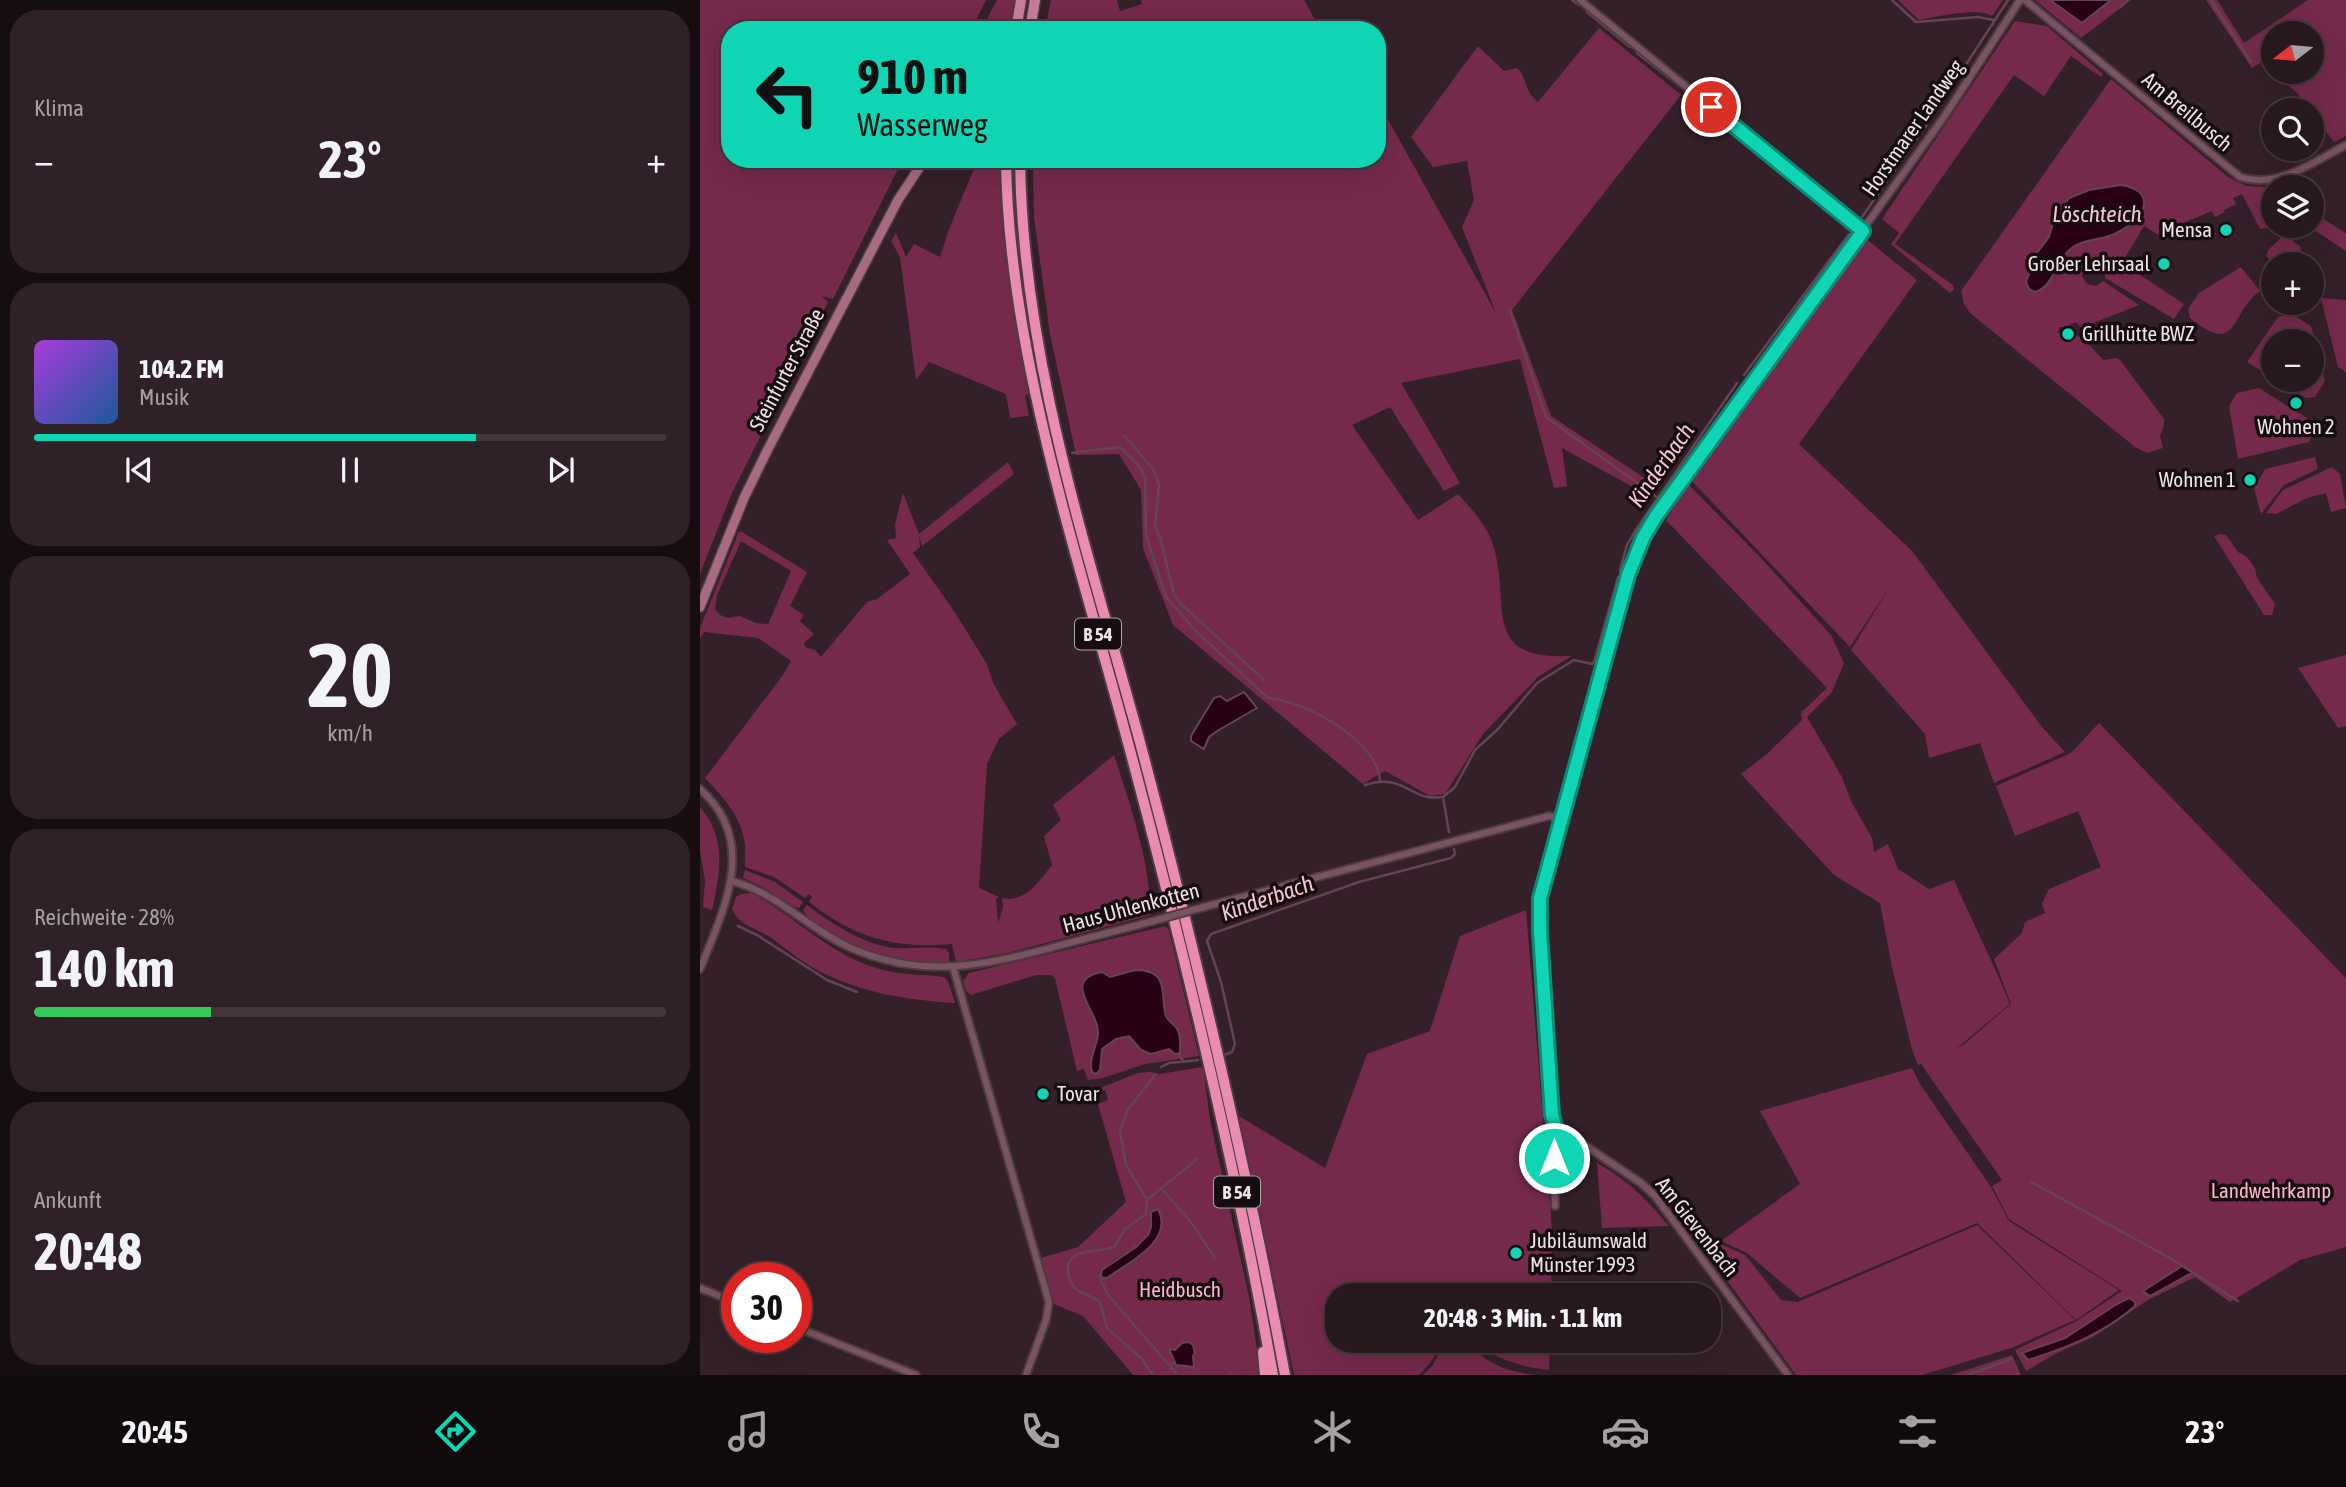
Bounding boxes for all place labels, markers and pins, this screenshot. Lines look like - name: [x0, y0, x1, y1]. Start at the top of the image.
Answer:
- pin: [1681, 77, 1741, 137]
- place label: Mensa: [2161, 217, 2212, 241]
- marker: Mensa: [2218, 222, 2234, 238]
- place label: Großer Lehrsaal: [2028, 251, 2150, 275]
- marker: Großer Lehrsaal: [2156, 256, 2172, 272]
- place label: Grillhütte BWZ: [2082, 321, 2195, 345]
- marker: Grillhütte BWZ: [2060, 326, 2076, 342]
- marker: Wohnen 2: [2288, 395, 2304, 411]
- place label: Wohnen 2: [2257, 414, 2335, 438]
- place label: Wohnen 1: [2159, 467, 2236, 491]
- marker: Wohnen 1: [2242, 472, 2258, 488]
- place label: Tovar: [1057, 1081, 1100, 1105]
- marker: Tovar: [1035, 1086, 1051, 1102]
- place label: Jubiläumswald Münster 1993: [1530, 1228, 1647, 1276]
- marker: Jubiläumswald Münster 1993: [1508, 1245, 1524, 1261]

